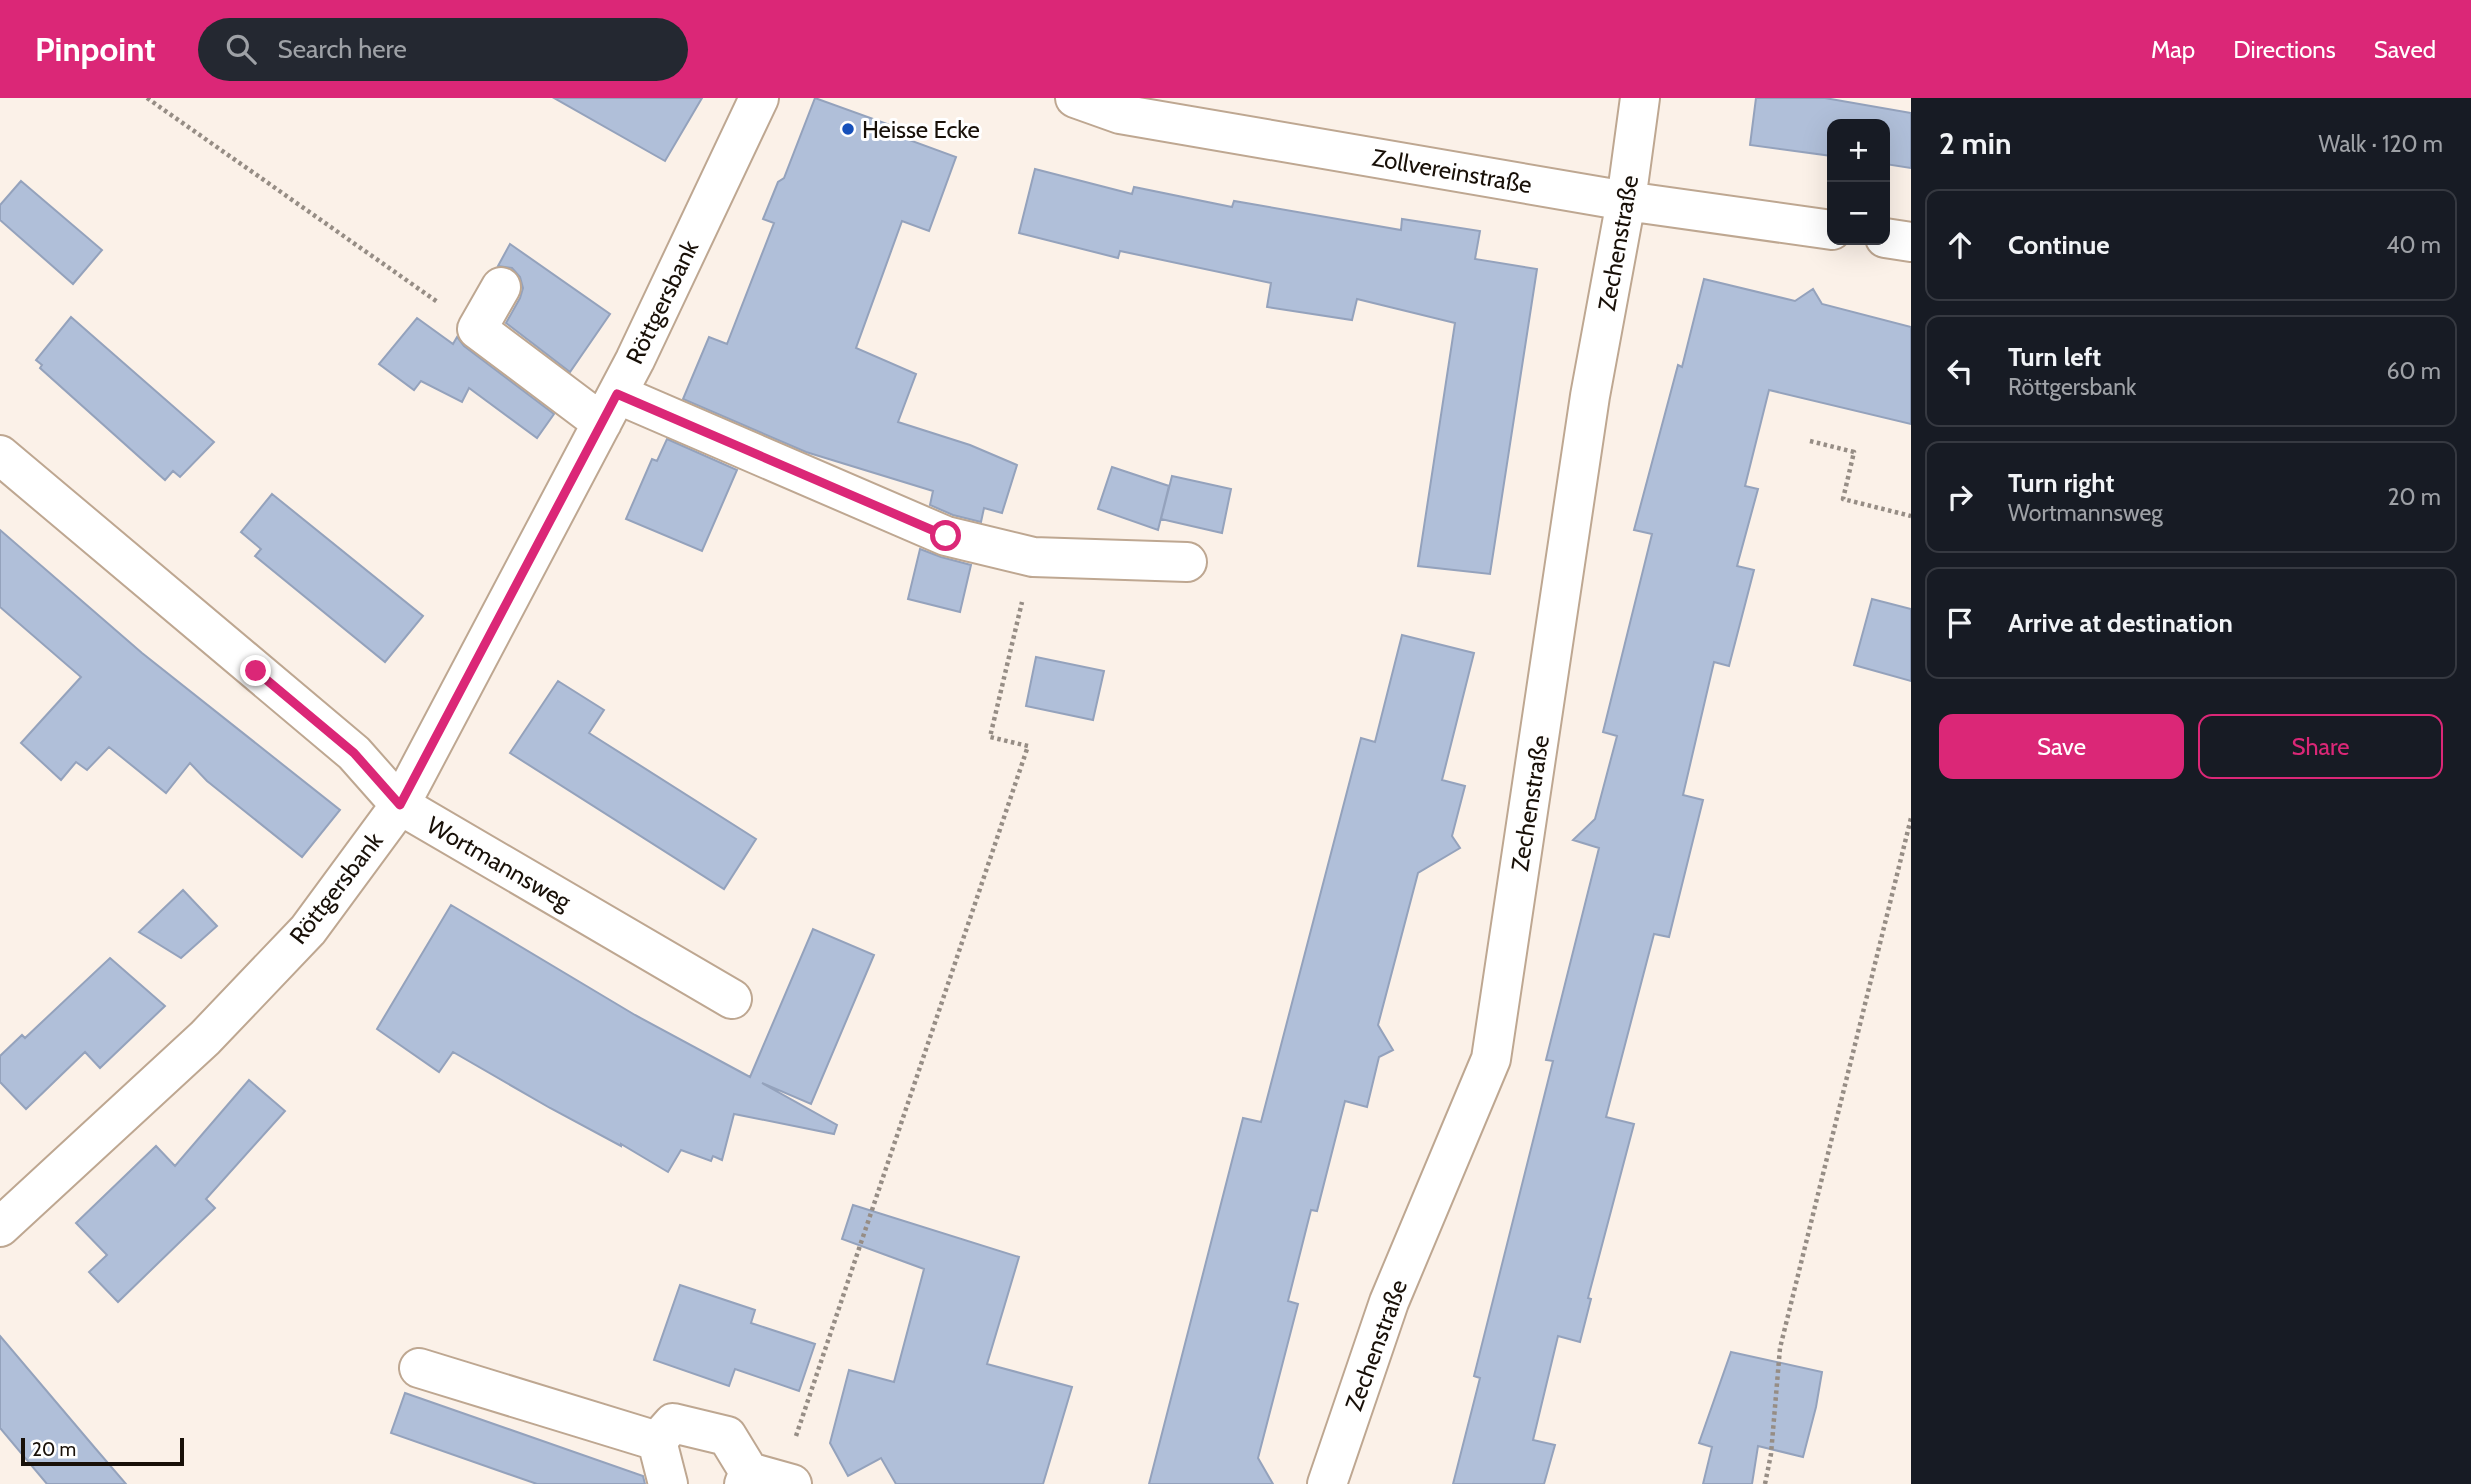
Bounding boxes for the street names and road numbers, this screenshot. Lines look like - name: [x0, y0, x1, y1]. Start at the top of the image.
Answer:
- street label: Zollvereinstraße: [1370, 143, 1534, 199]
- street label: Zechenstraße: [1592, 173, 1644, 313]
- street label: Röttgersbank: [620, 235, 705, 369]
- street label: Zechenstraße: [1505, 733, 1555, 873]
- street label: Wortmannsweg: [422, 810, 577, 916]
- street label: Röttgersbank: [283, 826, 389, 950]
- street label: Zechenstraße: [1339, 1276, 1413, 1414]

